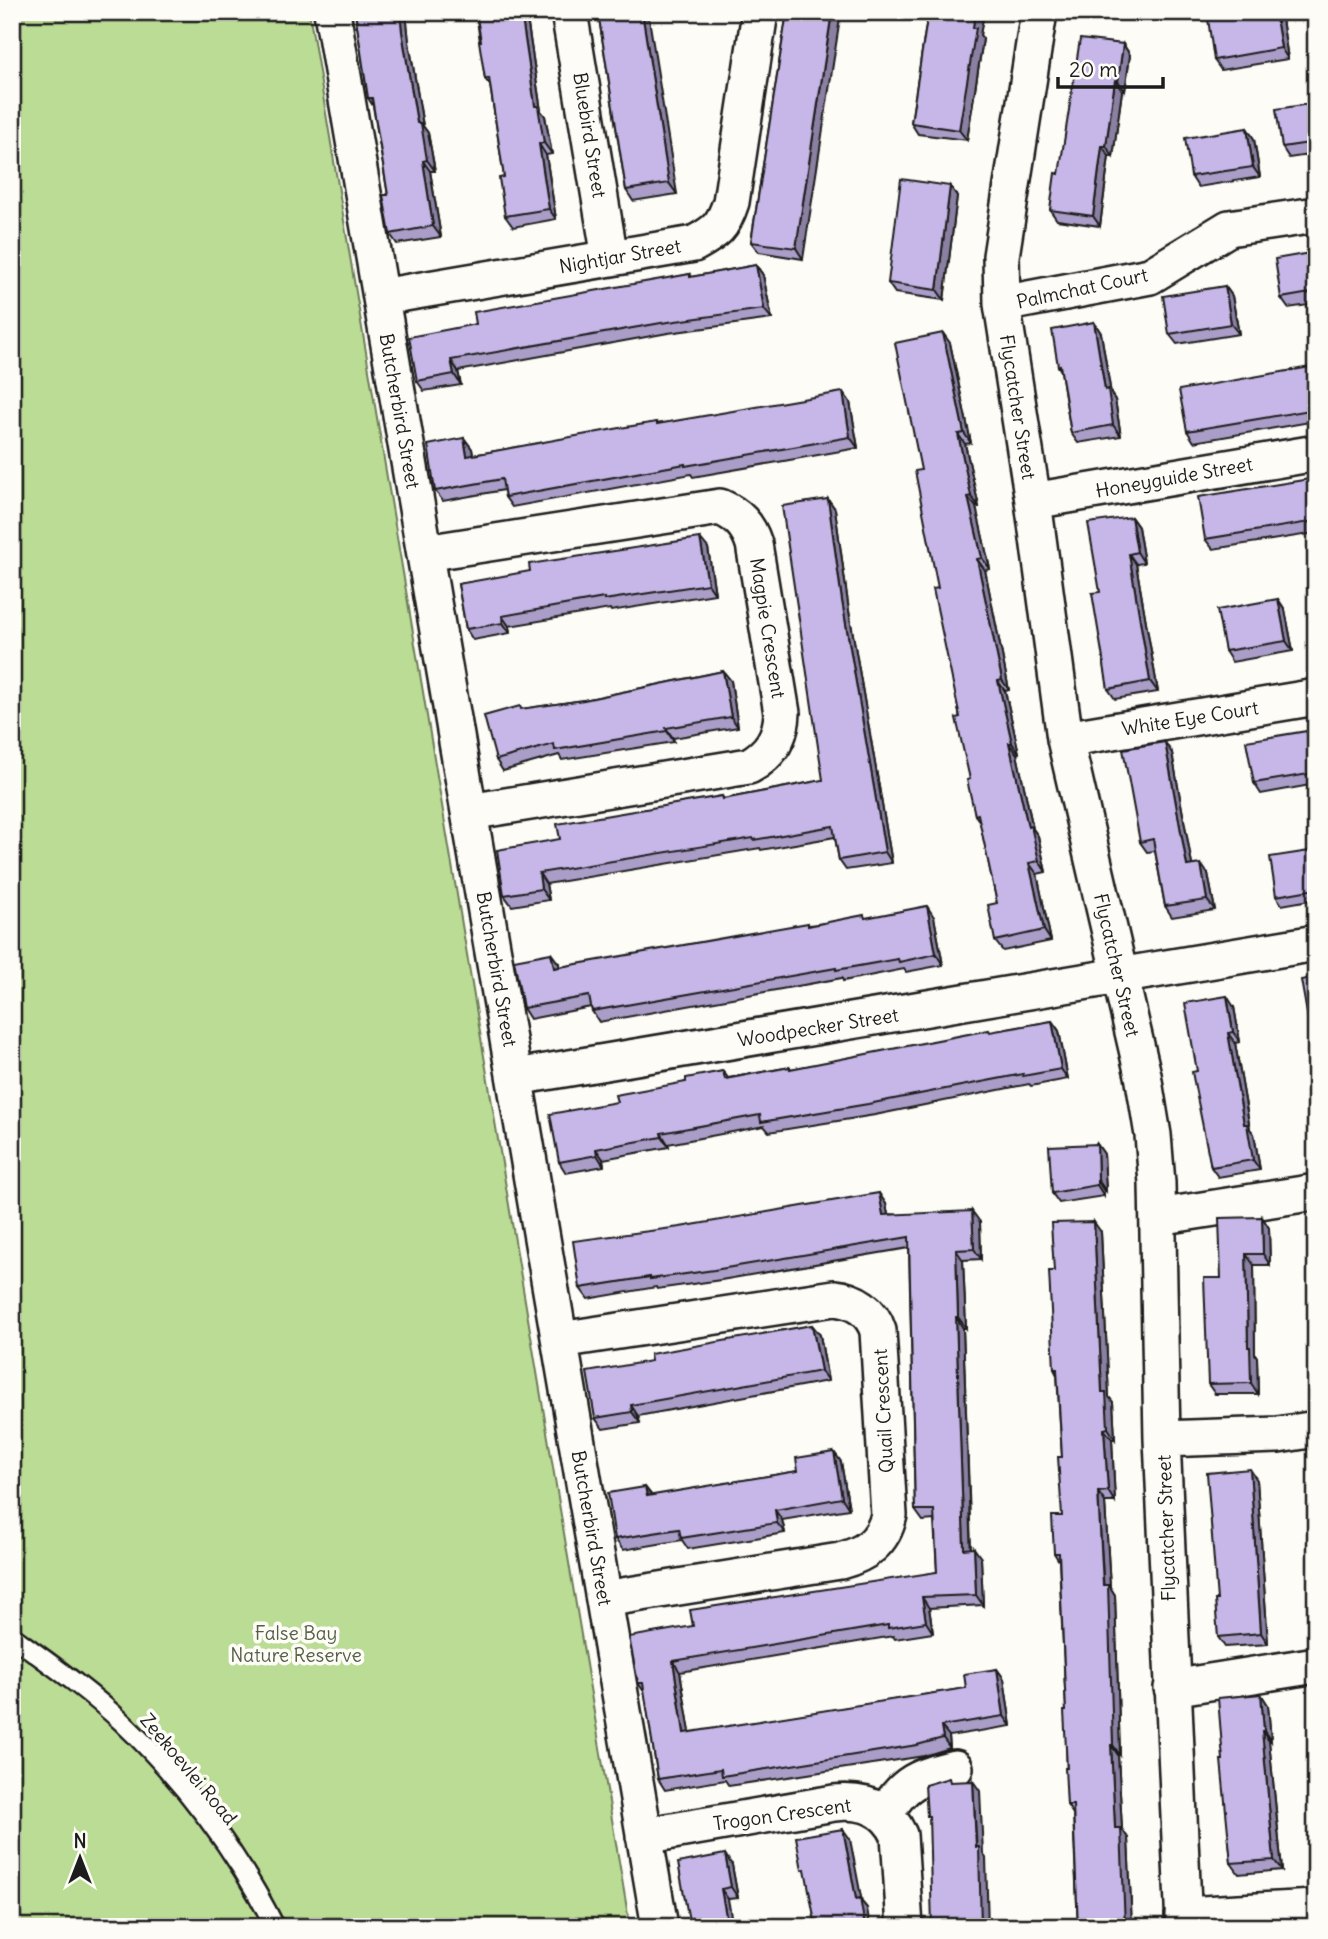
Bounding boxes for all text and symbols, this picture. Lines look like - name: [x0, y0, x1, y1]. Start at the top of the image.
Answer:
- scale bar: [1058, 46, 1164, 90]
- text: 20 m: [1069, 56, 1118, 83]
- street label: Bluebird Street: [568, 71, 612, 199]
- street label: Nightjar Street: [557, 233, 683, 279]
- street label: Palmchat Court: [1014, 262, 1150, 314]
- street label: Butcherbird Street: [375, 331, 425, 491]
- street label: Flycatcher Street: [995, 333, 1041, 481]
- street label: Honeyguide Street: [1094, 451, 1254, 503]
- street label: Magpie Crescent: [745, 556, 791, 700]
- street label: White Eye Court: [1120, 695, 1260, 741]
- street label: Butcherbird Street: [472, 889, 522, 1049]
- street label: Flycatcher Street: [1089, 891, 1145, 1039]
- street label: Woodpecker Street: [736, 1002, 900, 1052]
- street label: Quail Crescent: [868, 1348, 898, 1474]
- street label: Butcherbird Street: [567, 1448, 617, 1608]
- street label: Flycatcher Street: [1151, 1454, 1181, 1602]
- park label: False Bay Nature Reserve: [230, 1621, 362, 1667]
- street label: Zeekoevlei Road: [135, 1708, 243, 1830]
- street label: Trogon Crescent: [712, 1792, 852, 1836]
- north arrow: [46, 1824, 116, 1894]
- text: N: [73, 1829, 87, 1853]

